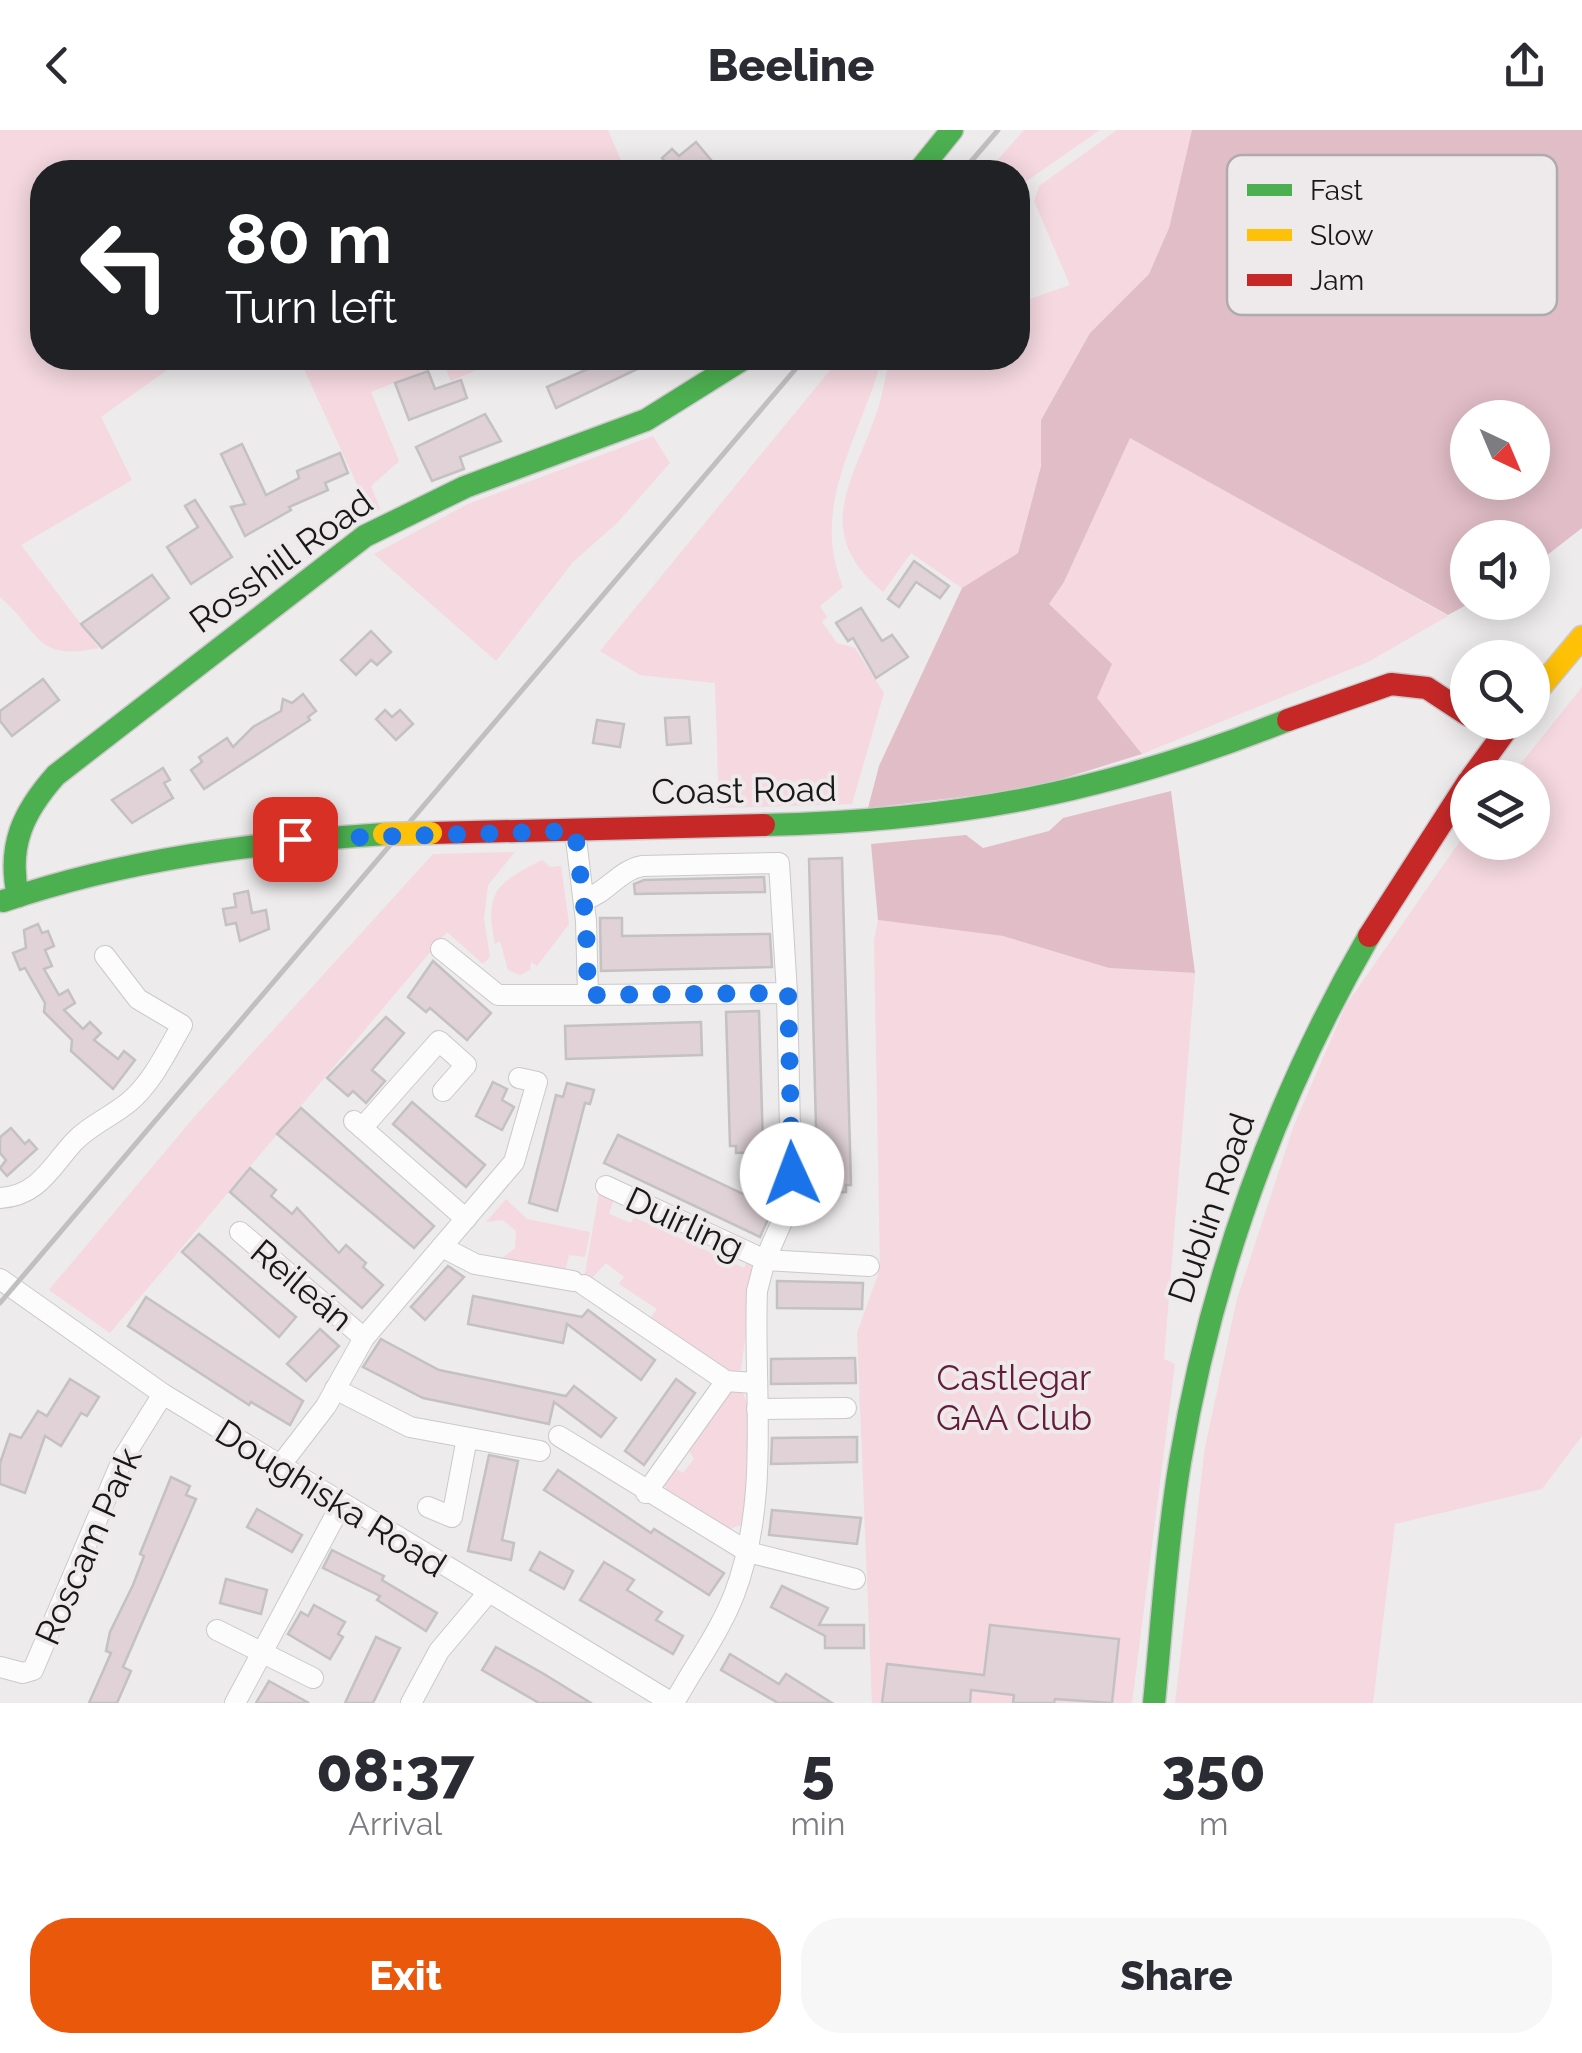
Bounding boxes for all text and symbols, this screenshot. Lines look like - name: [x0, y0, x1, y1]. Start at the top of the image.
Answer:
- icon: back: [30, 38, 85, 93]
- icon: share: [1497, 38, 1552, 93]
- text: Beeline: [707, 39, 875, 92]
- legend: [1227, 155, 1557, 315]
- text: Fast: [1310, 174, 1363, 207]
- text: 80 m: [225, 197, 392, 279]
- icon: left: [60, 200, 190, 330]
- text: Slow: [1310, 219, 1374, 252]
- text: Jam: [1310, 264, 1364, 297]
- text: Turn left: [225, 281, 397, 334]
- north arrow: [1450, 400, 1550, 500]
- map controls: [1450, 400, 1550, 860]
- street label: Rosshill Road: [182, 481, 380, 641]
- button: sound: [1450, 520, 1550, 620]
- button: search: [1450, 640, 1550, 740]
- button: layers: [1450, 760, 1550, 860]
- street label: Coast Road: [651, 768, 837, 812]
- pin: [253, 797, 338, 882]
- icon: arrive: [268, 812, 323, 867]
- street label: Dublin Road: [1159, 1108, 1263, 1308]
- position arrow: [740, 1122, 844, 1226]
- street label: Duirling: [620, 1178, 750, 1268]
- street label: Reileán: [243, 1231, 361, 1339]
- park label: Castlegar GAA Club: [936, 1357, 1092, 1438]
- street label: Doughiska Road: [208, 1411, 454, 1585]
- street label: Roscam Park: [26, 1441, 150, 1651]
- text: 08:37: [316, 1735, 474, 1805]
- text: 5: [801, 1735, 835, 1805]
- text: 350: [1162, 1735, 1266, 1805]
- text: Arrival: [348, 1805, 442, 1842]
- text: min: [790, 1805, 845, 1842]
- text: m: [1199, 1805, 1228, 1842]
- button: Exit: [30, 1918, 781, 2033]
- button: Share: [801, 1918, 1552, 2033]

